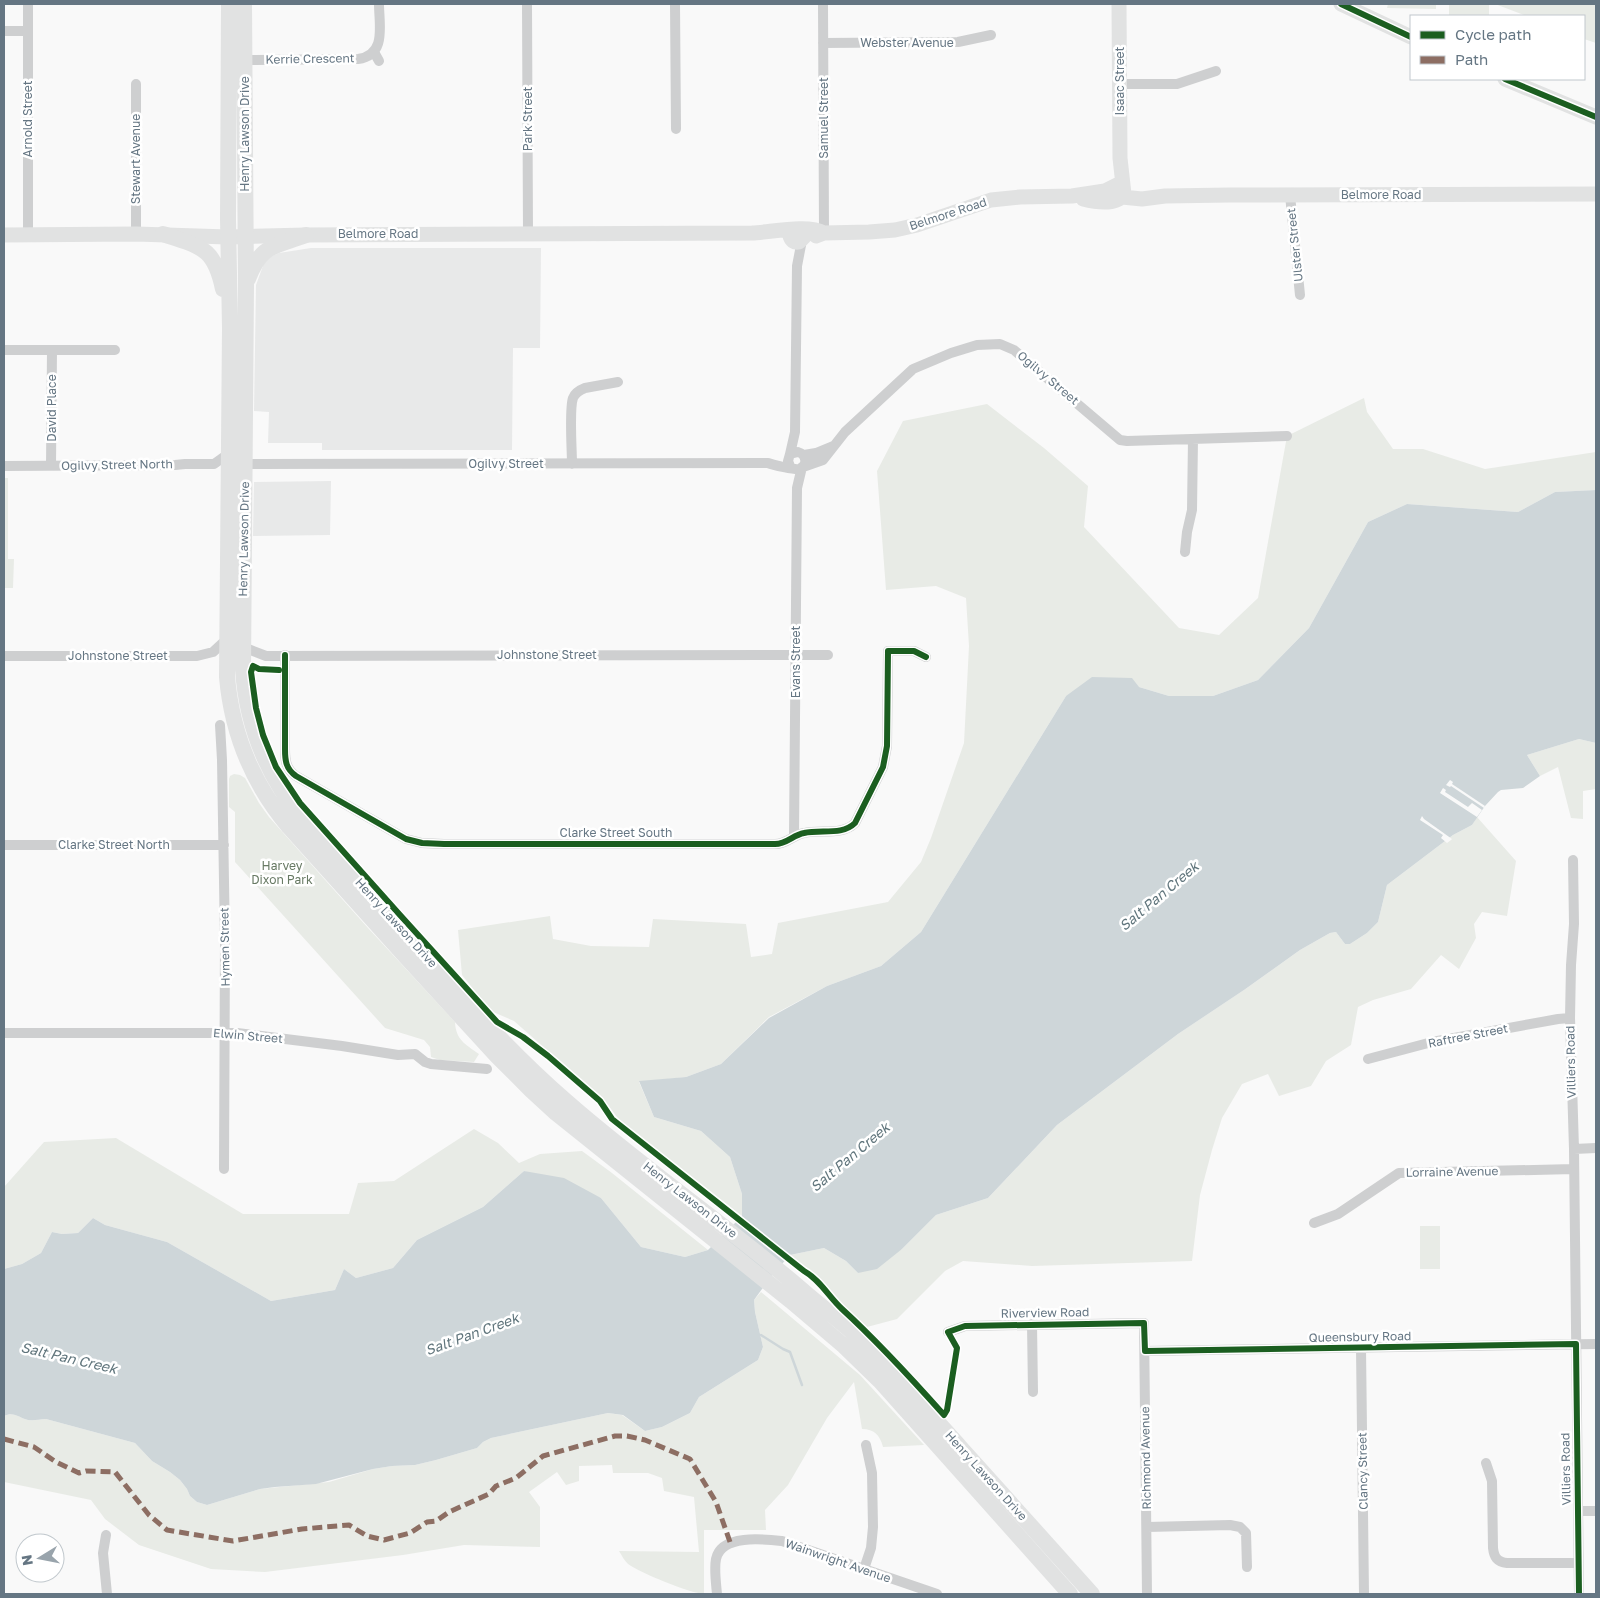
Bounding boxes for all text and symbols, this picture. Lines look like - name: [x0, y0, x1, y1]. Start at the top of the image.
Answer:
- legend: [1410, 15, 1585, 80]
- text: Cycle path: [1455, 25, 1531, 43]
- street label: Webster Avenue: [860, 35, 954, 50]
- street label: Isaac Street: [1112, 46, 1127, 115]
- street label: Kerrie Crescent: [265, 50, 355, 67]
- text: Path: [1455, 50, 1488, 68]
- street label: Henry Lawson Drive: [237, 76, 252, 192]
- street label: Samuel Street: [816, 77, 831, 159]
- street label: Arnold Street: [20, 80, 35, 157]
- street label: Park Street: [520, 87, 535, 151]
- street label: Stewart Avenue: [128, 114, 143, 204]
- street label: Belmore Road: [1341, 187, 1421, 202]
- street label: Belmore Road: [907, 194, 988, 233]
- street label: Ulster Street: [1283, 207, 1306, 283]
- street label: Belmore Road: [338, 226, 418, 241]
- street label: Ogilvy Street: [1015, 348, 1082, 408]
- street label: David Place: [44, 374, 59, 442]
- street label: Ogilvy Street North: [61, 456, 173, 473]
- street label: Ogilvy Street: [468, 456, 544, 471]
- street label: Henry Lawson Drive: [235, 481, 252, 597]
- street label: Evans Street: [788, 626, 803, 698]
- street label: Johnstone Street: [497, 647, 597, 662]
- street label: Johnstone Street: [68, 648, 168, 663]
- street label: Clarke Street South: [560, 825, 672, 840]
- street label: Clarke Street North: [58, 837, 170, 852]
- water label: Salt Pan Creek: [1116, 856, 1203, 934]
- park label: Harvey Dixon Park: [251, 858, 313, 887]
- street label: Henry Lawson Drive: [352, 875, 441, 971]
- street label: Hymen Street: [216, 907, 233, 987]
- street label: Raftree Street: [1427, 1020, 1509, 1051]
- street label: Elwin Street: [213, 1025, 284, 1046]
- street label: Villiers Road: [1562, 1026, 1579, 1098]
- water label: Salt Pan Creek: [807, 1117, 894, 1195]
- street label: Henry Lawson Drive: [640, 1158, 740, 1241]
- street label: Lorraine Avenue: [1405, 1163, 1499, 1180]
- street label: Riverview Road: [1000, 1304, 1089, 1321]
- water label: Salt Pan Creek: [423, 1308, 523, 1358]
- street label: Queensbury Road: [1309, 1328, 1411, 1345]
- water label: Salt Pan Creek: [19, 1338, 121, 1377]
- street label: Richmond Avenue: [1137, 1406, 1154, 1510]
- street label: Henry Lawson Drive: [942, 1428, 1031, 1524]
- street label: Clancy Street: [1354, 1432, 1371, 1510]
- street label: Villiers Road: [1557, 1433, 1574, 1505]
- north arrow: [15, 1533, 65, 1583]
- street label: Wainwright Avenue: [783, 1535, 893, 1586]
- text: N: [17, 1554, 36, 1567]

